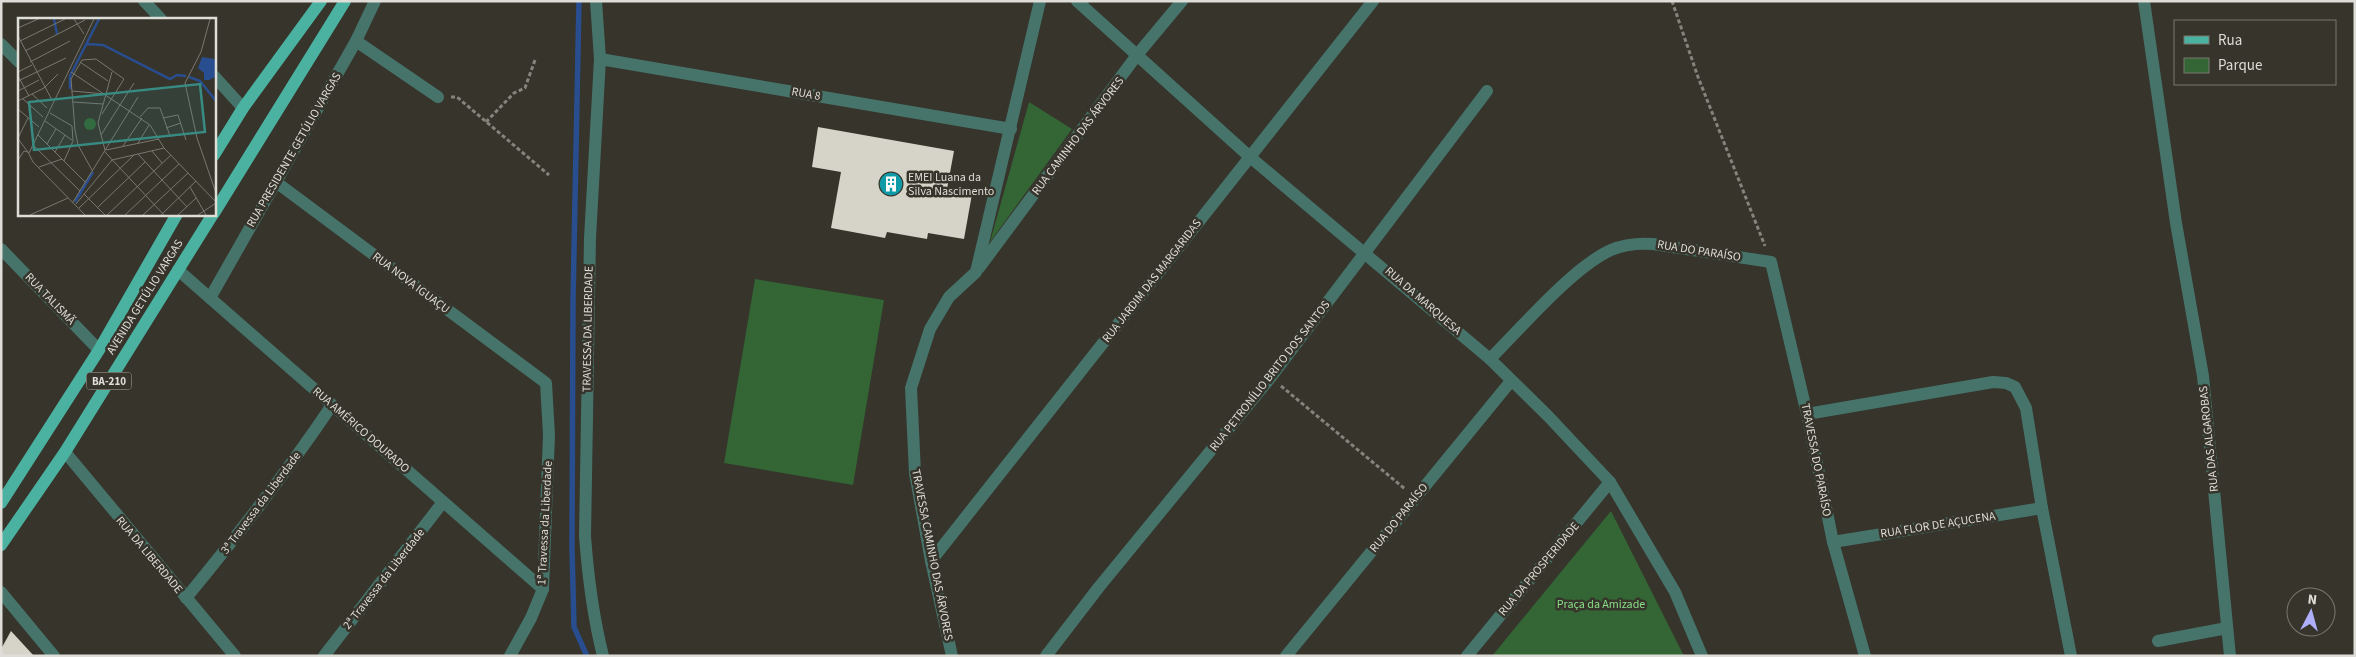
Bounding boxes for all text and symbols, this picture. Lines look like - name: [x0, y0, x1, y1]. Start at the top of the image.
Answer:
- inset map: [18, 18, 215, 215]
- legend: [2174, 20, 2336, 85]
- text: Rua: [2218, 30, 2242, 51]
- text: Parque: [2218, 55, 2262, 76]
- street label: RUA PRESIDENTE GETÚLIO VARGAS: [243, 69, 345, 231]
- street label: RUA CAMINHO DAS ÁRVORES: [1028, 73, 1128, 199]
- street label: RUA 8: [790, 83, 822, 105]
- place label: EMEI Luana da Silva Nascimento: [908, 169, 994, 200]
- building icon: EMEI Luana da Silva Nascimento: [878, 171, 904, 197]
- street label: RUA JARDIM DAS MARGARIDAS: [1098, 216, 1206, 346]
- street label: AVENIDA GETÚLIO VARGAS: [103, 236, 187, 358]
- street label: RUA DO PARAÍSO: [1656, 236, 1742, 266]
- street label: RUA NOVA IGUAÇU: [369, 248, 453, 318]
- street label: RUA DA MARQUESA: [1381, 263, 1465, 339]
- street label: TRAVESSA DA LIBERDADE: [578, 266, 598, 392]
- street label: RUA TALISMÃ: [21, 269, 80, 329]
- street label: RUA PETRONÍLIO BRITO DOS SANTOS: [1206, 297, 1334, 455]
- road number: BA-210: [86, 372, 132, 390]
- street label: RUA AMÉRICO DOURADO: [309, 383, 413, 477]
- street label: RUA DAS ALGAROBAS: [2195, 385, 2223, 493]
- street label: TRAVESSA DO PARAÍSO: [1797, 402, 1835, 518]
- street label: 3ª Travessa da Liberdade: [217, 448, 305, 558]
- street label: 1ª Travessa da Liberdade: [533, 461, 557, 585]
- street label: TRAVESSA CAMINHO DAS ÁRVORES: [907, 468, 957, 642]
- street label: RUA DO PARAÍSO: [1366, 480, 1432, 556]
- street label: RUA FLOR DE AÇUCENA: [1879, 507, 1997, 542]
- street label: RUA DA LIBERDADE: [112, 513, 186, 597]
- street label: RUA DA PROSPERIDADE: [1495, 518, 1583, 620]
- street label: 2ª Travessa da Liberdade: [339, 525, 429, 633]
- north arrow: [2286, 587, 2336, 637]
- text: N: [2307, 590, 2318, 610]
- park label: Praça da Amizade: [1557, 596, 1645, 613]

